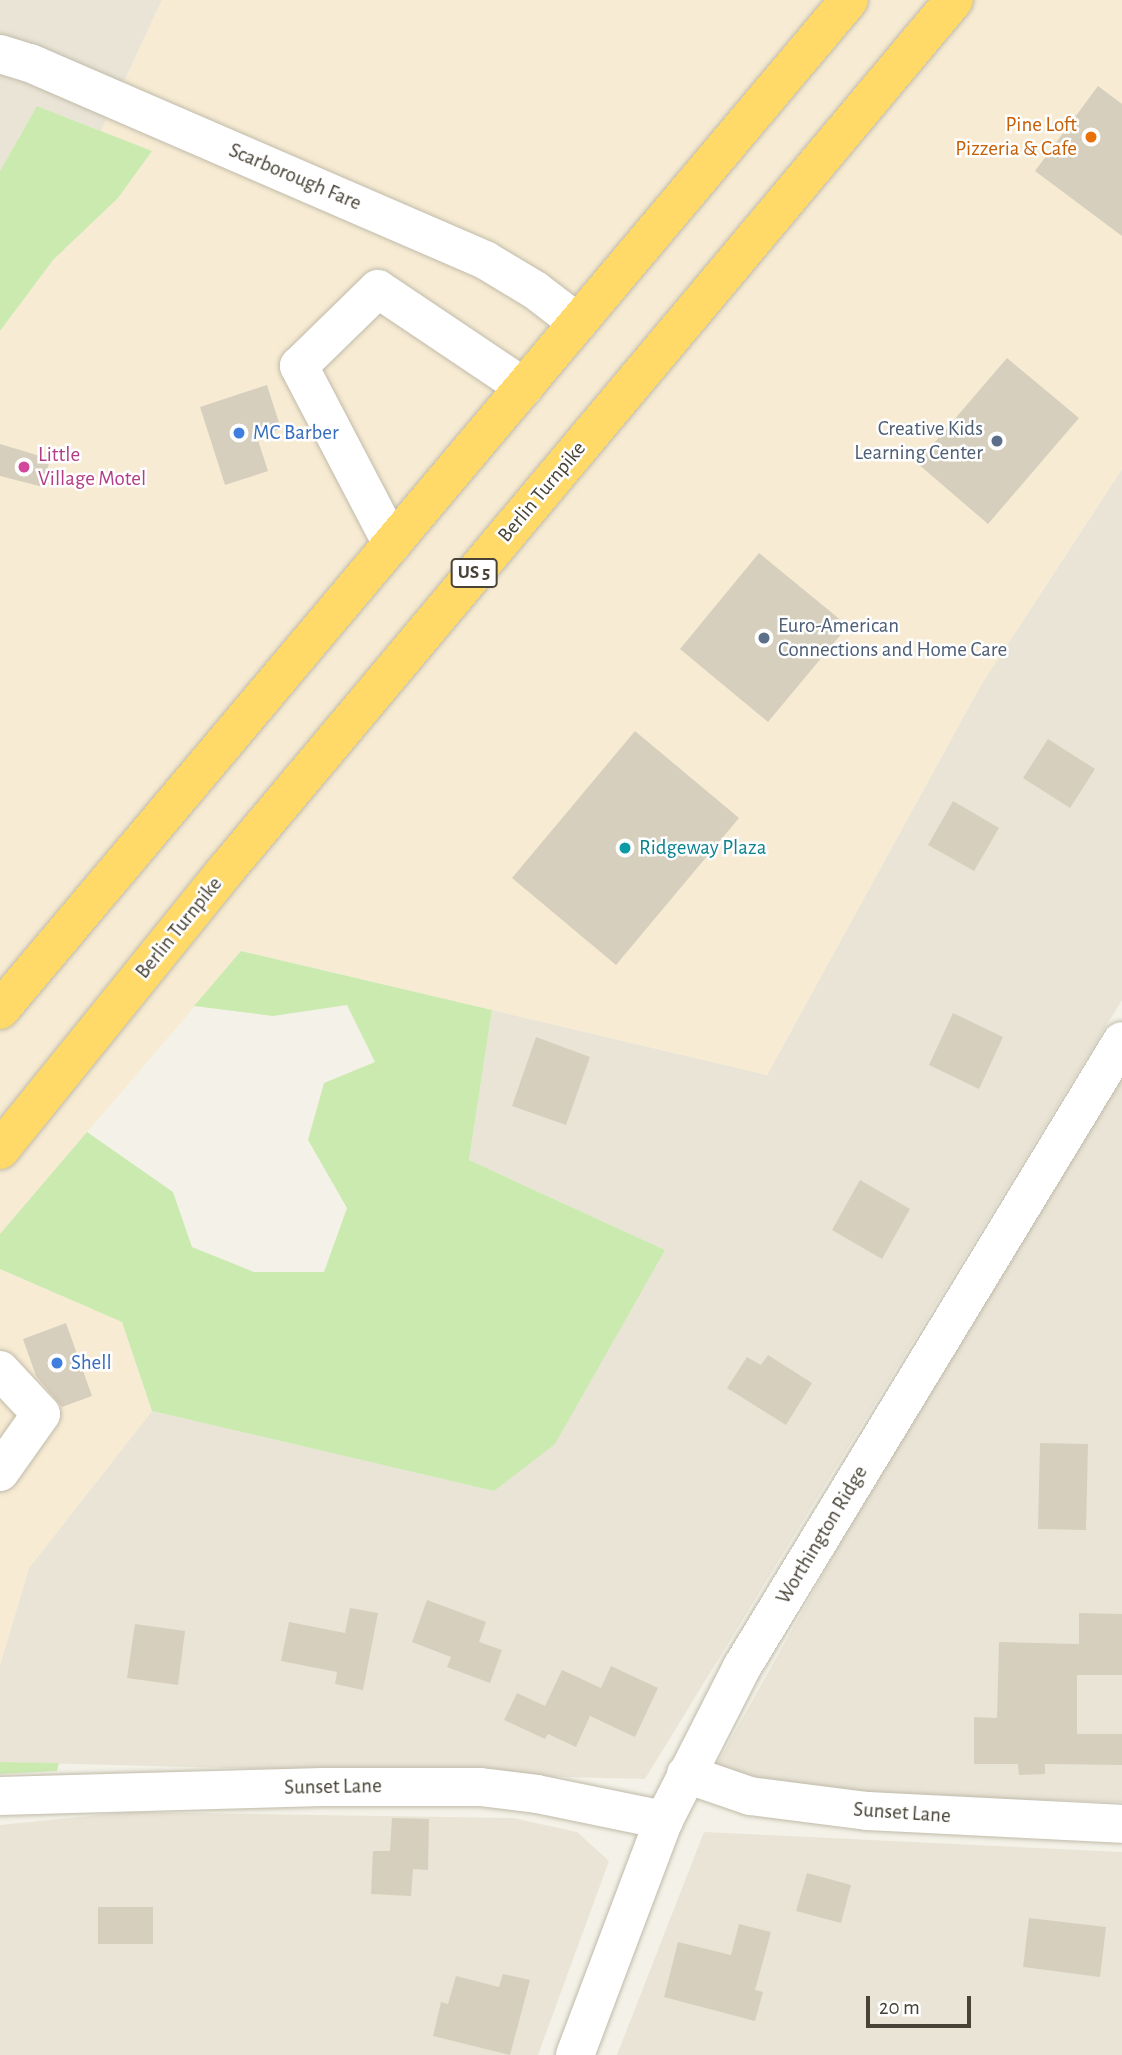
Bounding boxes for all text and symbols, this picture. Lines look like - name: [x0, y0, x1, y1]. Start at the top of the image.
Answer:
- place label: Pine Loft Pizzeria & Cafe: [955, 112, 1077, 162]
- marker: Pine Loft Pizzeria & Cafe: [1083, 129, 1099, 145]
- street label: Scarborough Fare: [225, 138, 365, 216]
- place label: Creative Kids Learning Center: [854, 416, 983, 466]
- place label: MC Barber: [253, 420, 339, 446]
- marker: MC Barber: [231, 425, 247, 441]
- marker: Creative Kids Learning Center: [989, 433, 1005, 449]
- street label: Berlin Turnpike: [493, 437, 591, 547]
- place label: Little Village Motel: [38, 442, 146, 492]
- marker: Little Village Motel: [16, 459, 32, 475]
- road number: US 5: [449, 558, 498, 588]
- place label: Euro-American Connections and Home Care: [778, 613, 1007, 663]
- marker: Euro-American Connections and Home Care: [756, 630, 772, 646]
- place label: Ridgeway Plaza: [639, 835, 766, 861]
- marker: Ridgeway Plaza: [617, 840, 633, 856]
- street label: Berlin Turnpike: [130, 872, 228, 984]
- place label: Shell: [71, 1350, 112, 1376]
- marker: Shell: [49, 1355, 65, 1371]
- street label: Worthington Ridge: [771, 1461, 873, 1609]
- street label: Sunset Lane: [284, 1774, 382, 1800]
- street label: Sunset Lane: [852, 1797, 952, 1829]
- scale bar: [870, 1982, 975, 2026]
- text: 20 m: [879, 1997, 920, 2018]

